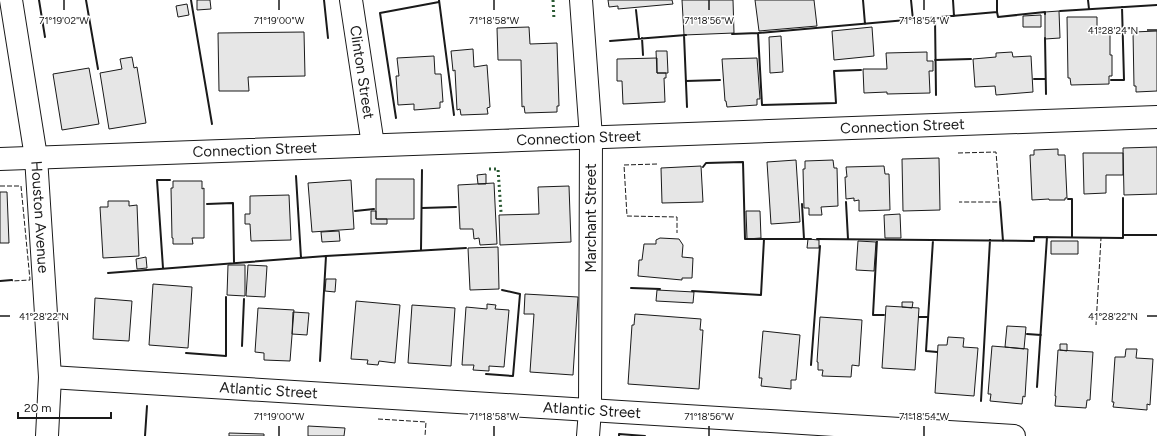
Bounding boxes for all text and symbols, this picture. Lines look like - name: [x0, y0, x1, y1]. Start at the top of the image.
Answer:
- text: 71°19'02"W: [39, 14, 89, 27]
- text: 71°19'00"W: [254, 14, 305, 27]
- text: 71°18'58"W: [469, 14, 519, 27]
- text: 71°18'56"W: [684, 14, 734, 27]
- text: 71°18'54"W: [899, 14, 950, 27]
- street label: Clinton Street: [346, 24, 378, 121]
- text: 41°28'24"N: [1088, 24, 1138, 37]
- street label: Connection Street: [840, 115, 965, 137]
- street label: Connection Street: [516, 127, 642, 149]
- street label: Connection Street: [192, 138, 318, 161]
- street label: Houston Avenue: [27, 160, 52, 274]
- street label: Marchant Street: [582, 163, 600, 273]
- text: 41°28'22"N: [19, 310, 69, 323]
- text: 41°28'22"N: [1088, 310, 1138, 323]
- street label: Atlantic Street: [219, 378, 318, 402]
- scale bar: [18, 394, 111, 420]
- street label: Atlantic Street: [542, 398, 642, 422]
- text: 20 m: [24, 401, 52, 415]
- text: 71°19'00"W: [254, 410, 305, 423]
- text: 71°18'58"W: [469, 410, 519, 423]
- text: 71°18'56"W: [684, 410, 734, 423]
- text: 71°18'54"W: [899, 410, 950, 423]

